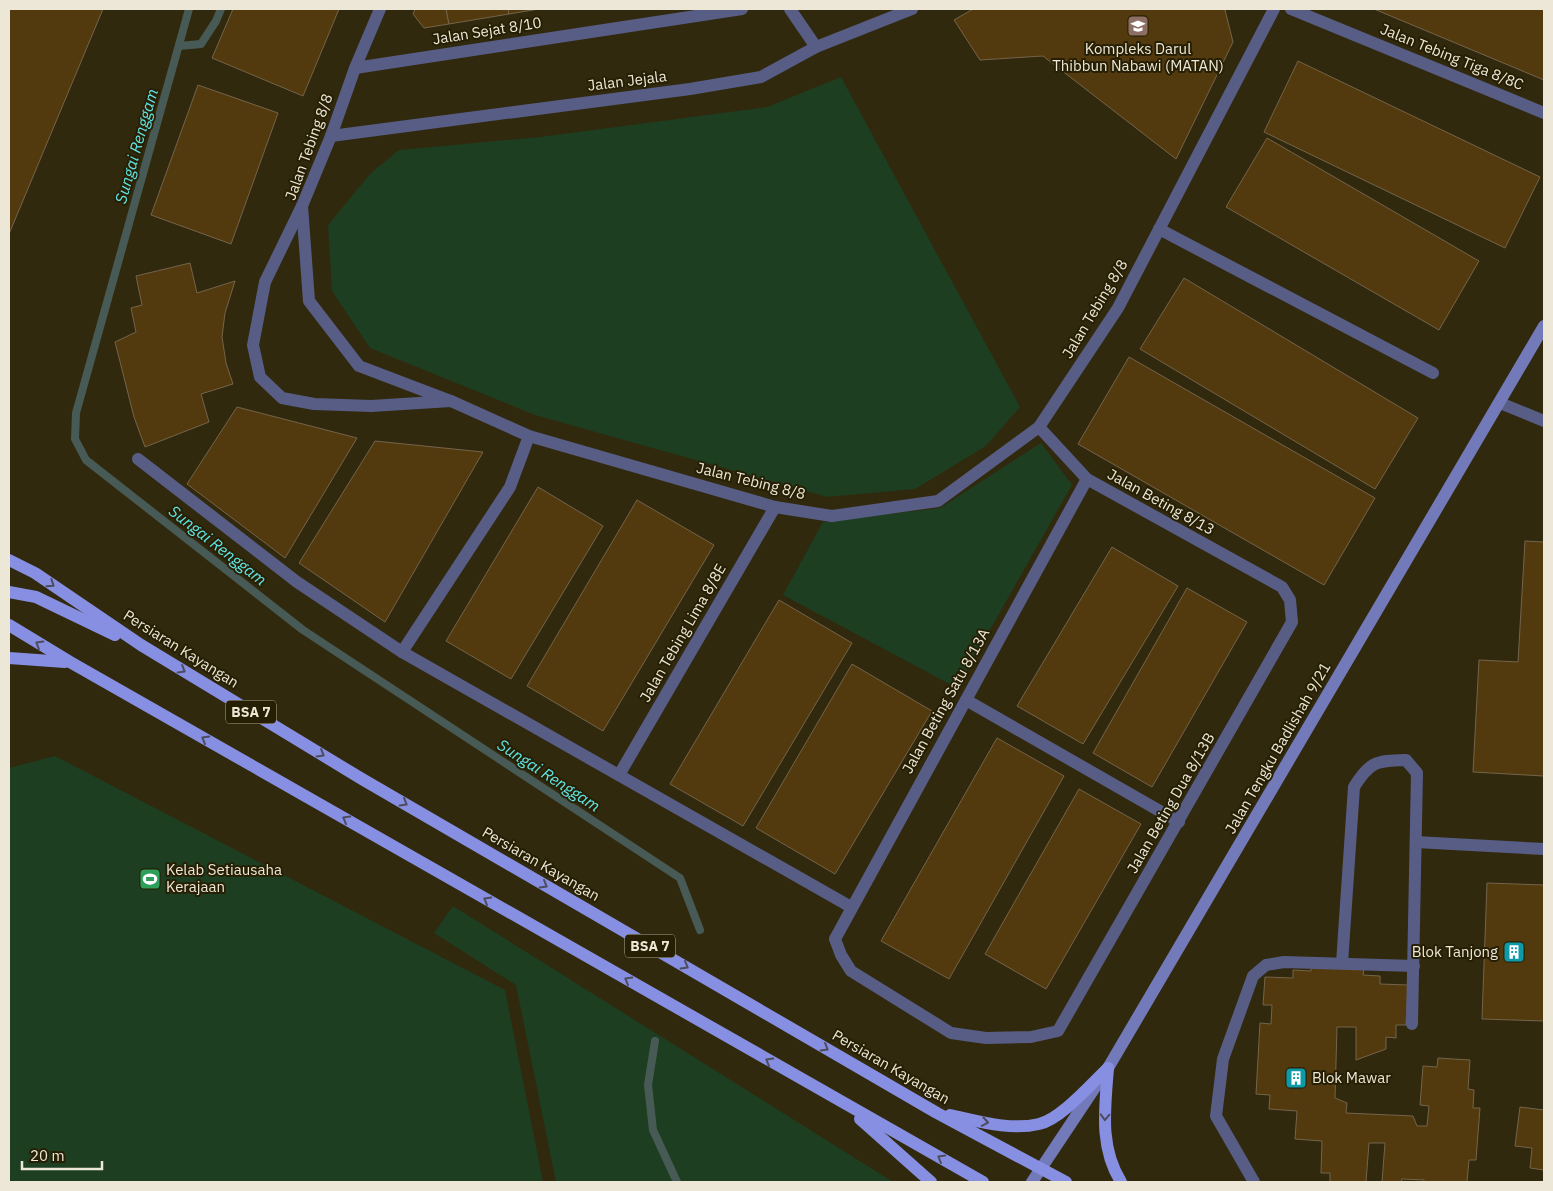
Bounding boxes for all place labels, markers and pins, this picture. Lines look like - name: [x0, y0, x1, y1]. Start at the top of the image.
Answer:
- school or university icon: Kompleks Darul Thibbun Nabawi (MATAN): [1126, 14, 1150, 38]
- place label: Kompleks Darul Thibbun Nabawi (MATAN): [1052, 39, 1224, 75]
- place label: Kelab Setiausaha Kerajaan: [166, 860, 282, 896]
- sports icon: Kelab Setiausaha Kerajaan: [138, 867, 162, 891]
- building icon: Blok Tanjong: [1502, 940, 1526, 964]
- place label: Blok Tanjong: [1412, 942, 1498, 961]
- building icon: Blok Mawar: [1284, 1066, 1308, 1090]
- place label: Blok Mawar: [1312, 1068, 1391, 1087]

